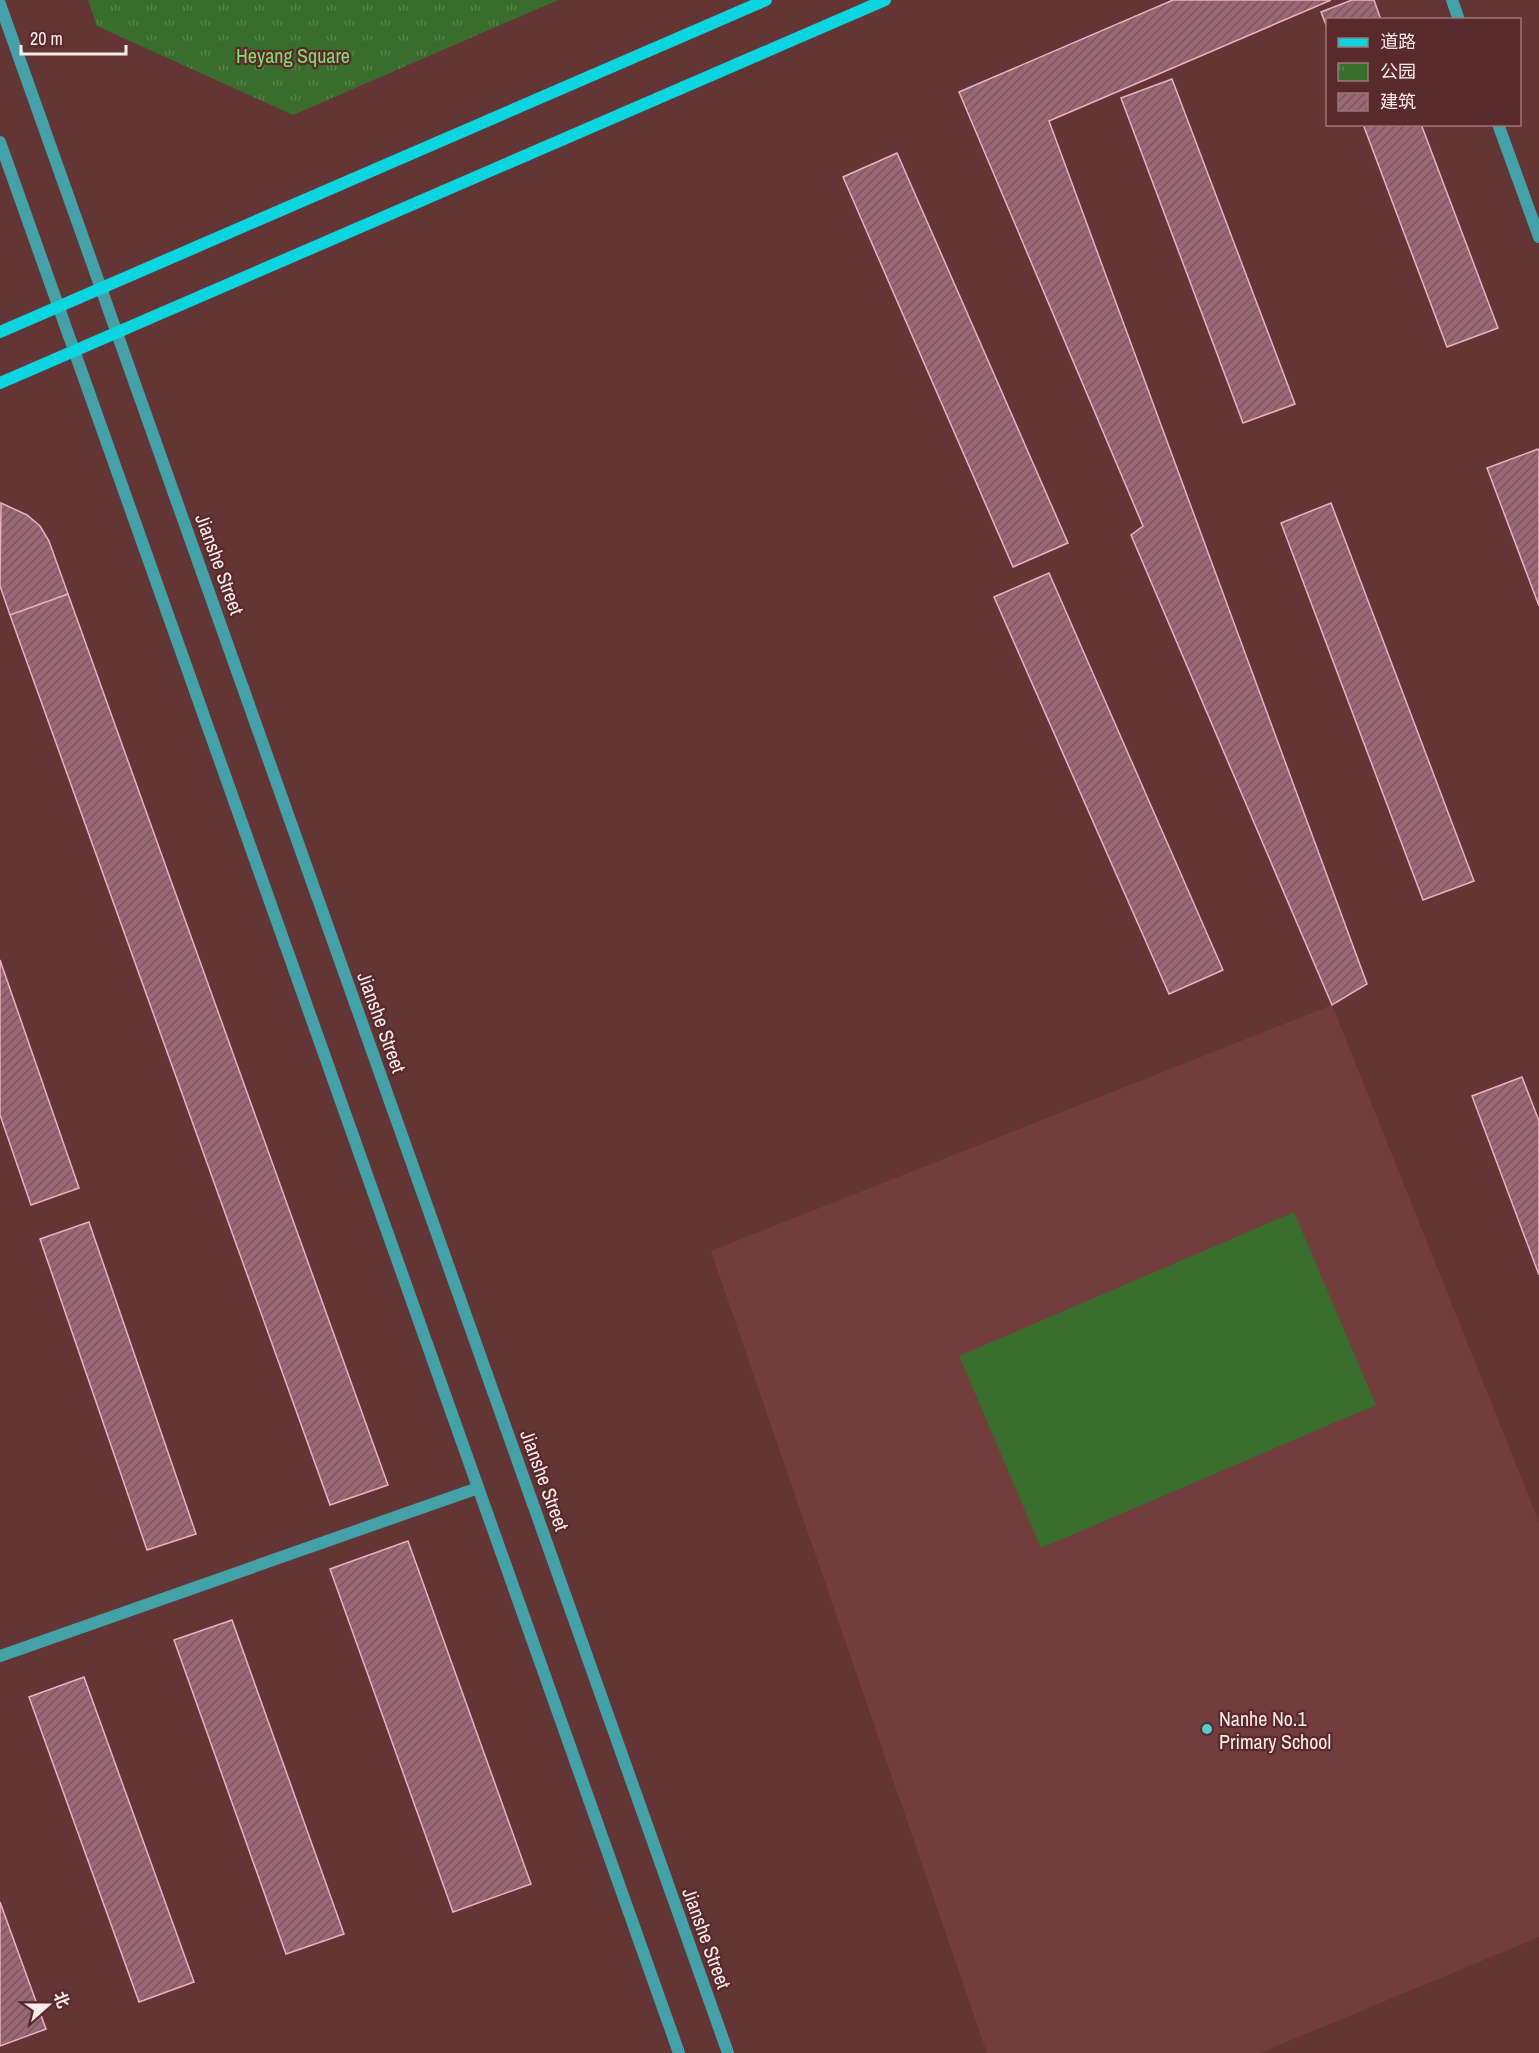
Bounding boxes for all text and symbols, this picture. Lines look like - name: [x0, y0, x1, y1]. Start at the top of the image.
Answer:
- scale bar: [21, 18, 126, 56]
- legend: [1326, 18, 1521, 126]
- text: 20 m: [30, 26, 63, 51]
- text: 道路: [1380, 29, 1416, 54]
- park label: Heyang Square: [236, 42, 350, 69]
- text: 公园: [1380, 59, 1416, 84]
- text: 建筑: [1380, 89, 1416, 114]
- street label: Jianshe Street: [189, 510, 251, 619]
- street label: Jianshe Street: [351, 968, 413, 1077]
- street label: Jianshe Street: [514, 1426, 576, 1535]
- place label: Nanhe No.1 Primary School: [1219, 1705, 1331, 1755]
- marker: Nanhe No.1 Primary School: [1200, 1722, 1214, 1736]
- street label: Jianshe Street: [676, 1884, 738, 1993]
- north arrow: [18, 1975, 78, 2035]
- text: 北: [49, 1988, 75, 2011]

